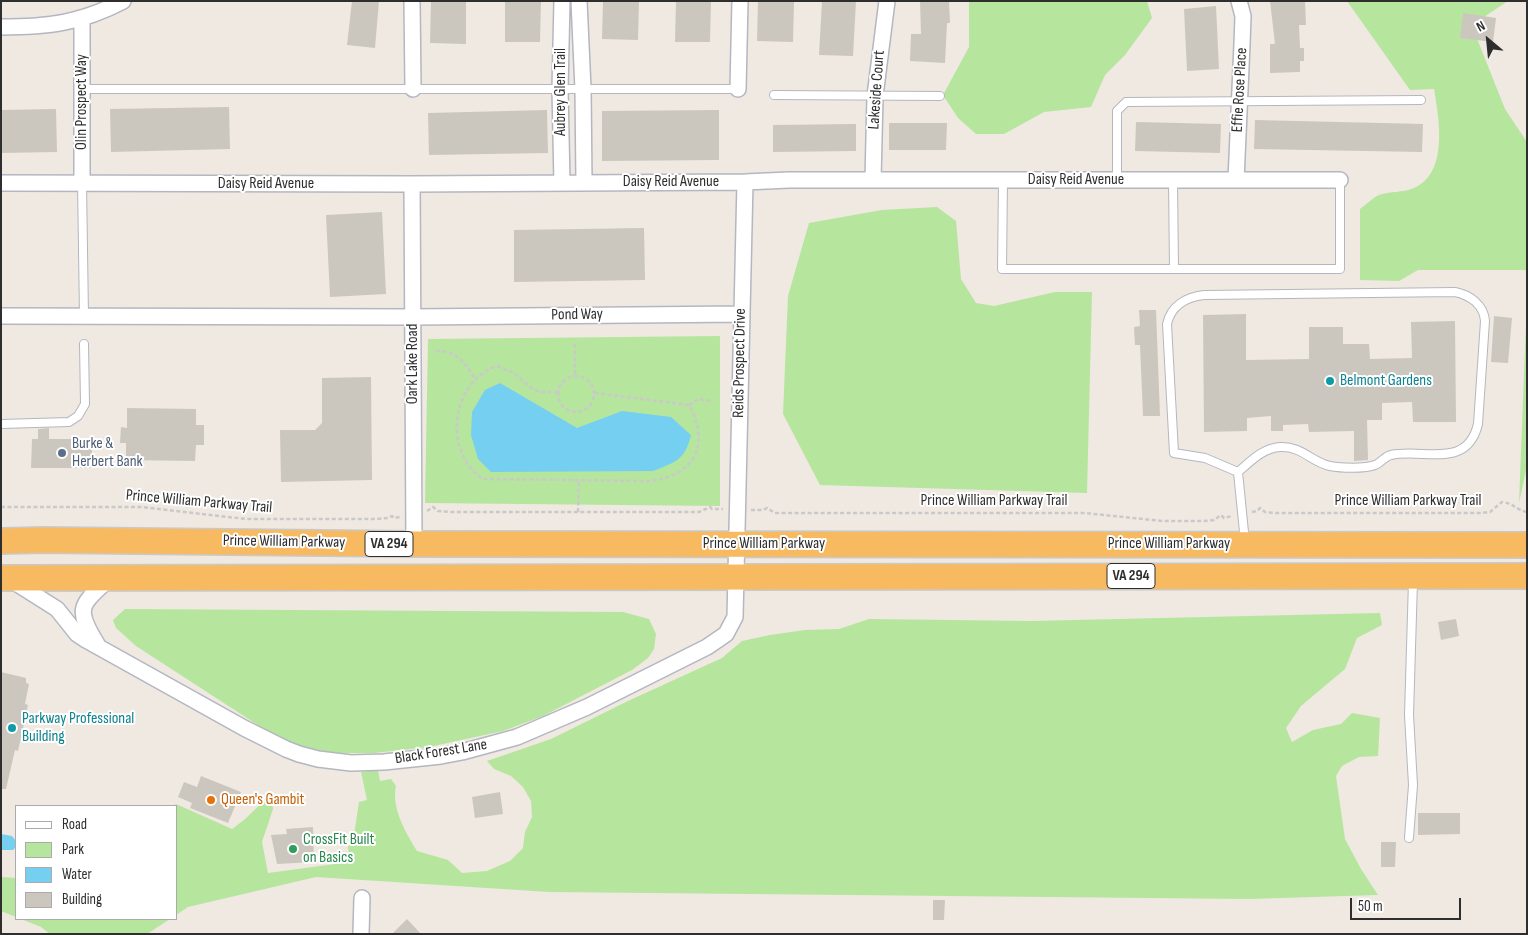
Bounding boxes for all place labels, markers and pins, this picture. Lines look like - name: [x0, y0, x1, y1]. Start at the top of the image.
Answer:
- place label: Belmont Gardens: [1340, 371, 1432, 391]
- marker: Belmont Gardens: [1324, 375, 1336, 387]
- place label: Burke & Herbert Bank: [72, 434, 143, 472]
- marker: Burke & Herbert Bank: [56, 447, 68, 459]
- place label: Parkway Professional Building: [22, 709, 134, 747]
- marker: Parkway Professional Building: [6, 722, 18, 734]
- place label: Queen's Gambit: [221, 790, 304, 810]
- marker: Queen's Gambit: [205, 794, 217, 806]
- place label: CrossFit Built on Basics: [303, 830, 374, 868]
- marker: CrossFit Built on Basics: [287, 843, 299, 855]

